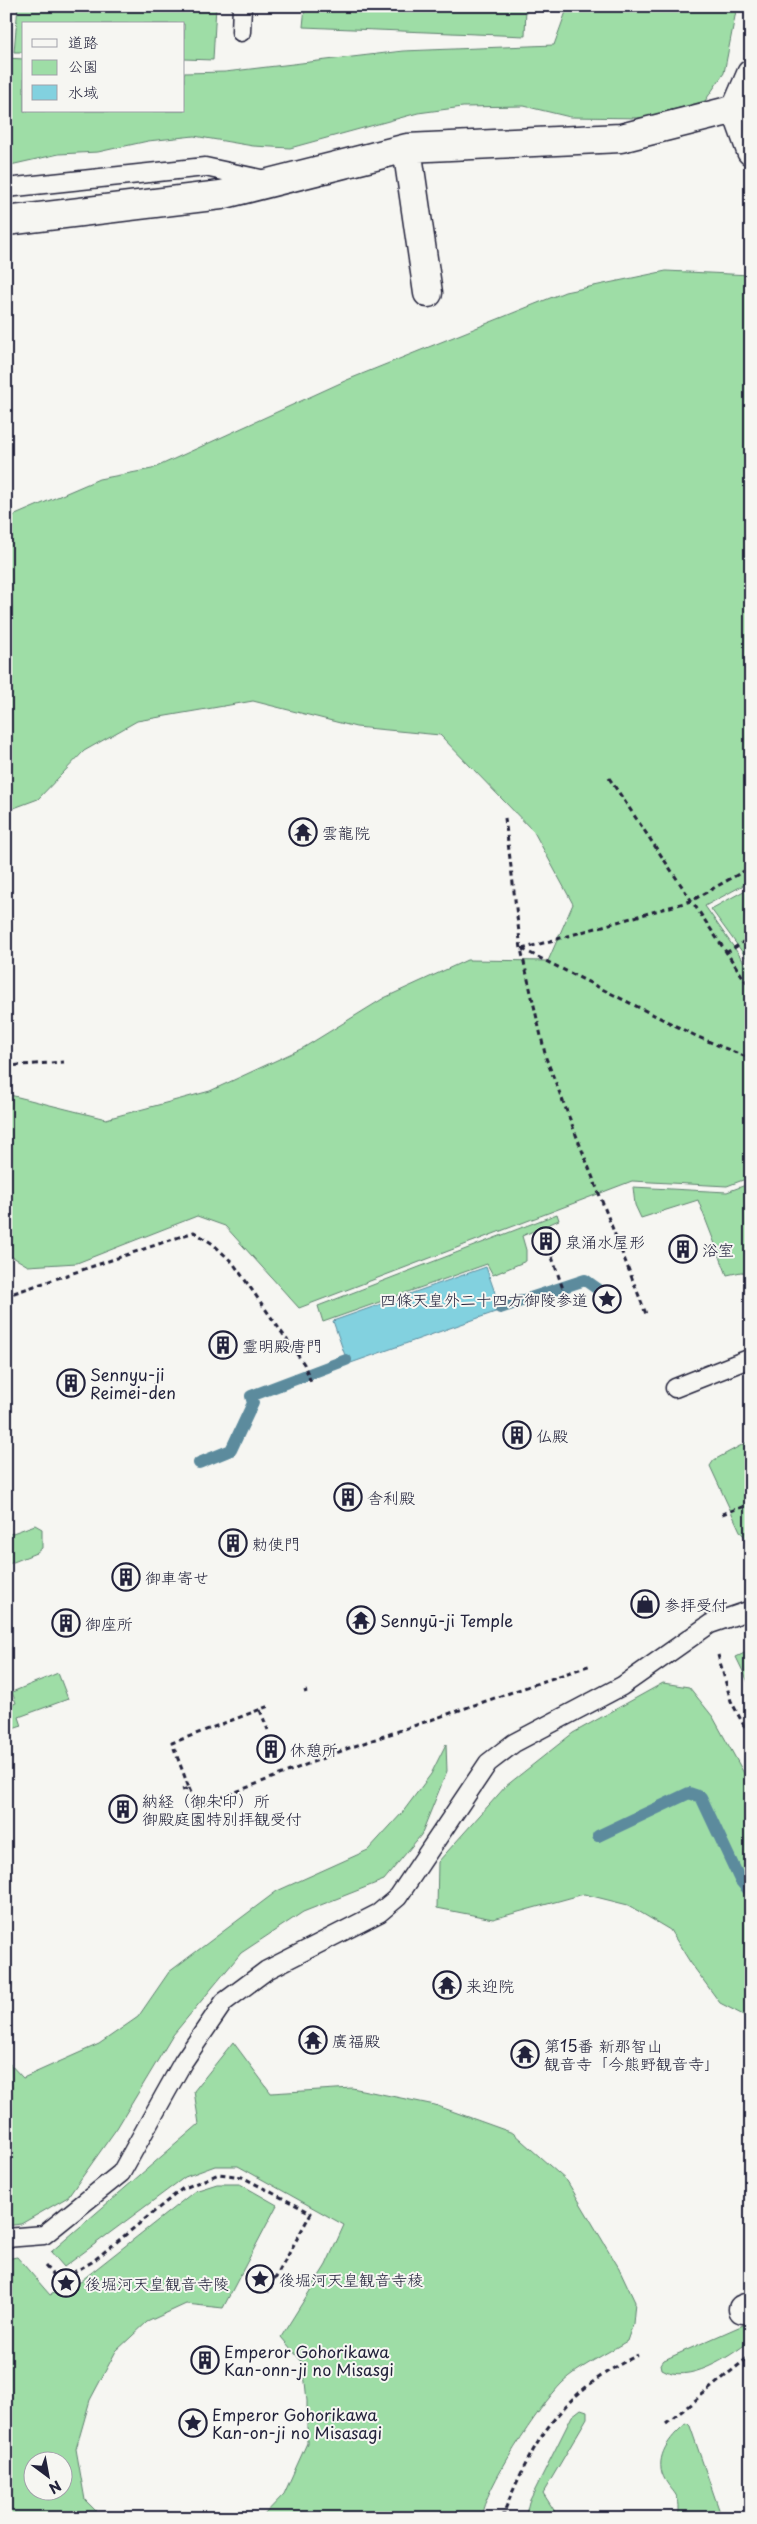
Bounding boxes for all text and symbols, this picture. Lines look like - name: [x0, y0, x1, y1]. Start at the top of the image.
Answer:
- legend: [22, 22, 185, 112]
- text: 道路: [68, 30, 98, 53]
- text: 公園: [68, 54, 98, 77]
- text: 水域: [68, 80, 98, 103]
- temple icon: 雲龍院: [288, 817, 318, 847]
- place label: 雲龍院: [322, 820, 370, 844]
- building icon: 泉涌水屋形: [531, 1226, 561, 1256]
- place label: 泉涌水屋形: [565, 1229, 645, 1253]
- building icon: 浴室: [668, 1234, 698, 1264]
- place label: 浴室: [702, 1237, 734, 1261]
- place icon: 四條天皇外二十四方御陵参道: [592, 1284, 622, 1314]
- place label: 四條天皇外二十四方御陵参道: [380, 1287, 588, 1311]
- building icon: 霊明殿唐門: [208, 1330, 238, 1360]
- place label: 霊明殿唐門: [242, 1333, 322, 1357]
- place label: Sennyu-ji Reimei-den: [90, 1362, 176, 1404]
- building icon: Sennyu-ji Reimei-den: [56, 1368, 86, 1398]
- building icon: 仏殿: [502, 1420, 532, 1450]
- place label: 仏殿: [536, 1423, 568, 1447]
- building icon: 舎利殿: [333, 1482, 363, 1512]
- place label: 舎利殿: [367, 1485, 415, 1509]
- building icon: 勅使門: [218, 1528, 248, 1558]
- place label: 勅使門: [252, 1531, 300, 1555]
- building icon: 御車寄せ: [111, 1562, 141, 1592]
- place label: 御車寄せ: [145, 1565, 209, 1589]
- shop icon: 参拝受付: [630, 1589, 660, 1619]
- place label: 参拝受付: [664, 1592, 728, 1616]
- temple icon: Sennyū-ji Temple: [346, 1605, 376, 1635]
- building icon: 御座所: [51, 1608, 81, 1638]
- place label: Sennyū-ji Temple: [380, 1608, 513, 1632]
- place label: 御座所: [85, 1611, 133, 1635]
- building icon: 休憩所: [256, 1734, 286, 1764]
- place label: 休憩所: [290, 1737, 338, 1761]
- place label: 納経（御朱印）所 御殿庭園特別拝観受付: [142, 1788, 302, 1830]
- building icon: 納経（御朱印）所 御殿庭園特別拝観受付: [108, 1794, 138, 1824]
- temple icon: 来迎院: [432, 1970, 462, 2000]
- place label: 来迎院: [466, 1973, 514, 1997]
- temple icon: 廣福殿: [298, 2025, 328, 2055]
- place label: 廣福殿: [332, 2028, 380, 2052]
- place label: 第15番 新那智山 観音寺「今熊野観音寺」: [544, 2033, 720, 2075]
- temple icon: 第15番 新那智山 観音寺「今熊野観音寺」: [510, 2039, 540, 2069]
- place icon: 後堀河天皇観音寺稜: [245, 2264, 275, 2294]
- place label: 後堀河天皇観音寺稜: [279, 2267, 423, 2291]
- place icon: 後堀河天皇観音寺陵: [51, 2268, 81, 2298]
- place label: 後堀河天皇観音寺陵: [85, 2271, 229, 2295]
- place label: Emperor Gohorikawa Kan-onn-ji no Misasgi: [224, 2339, 394, 2381]
- building icon: Emperor Gohorikawa Kan-onn-ji no Misasgi: [190, 2345, 220, 2375]
- place label: Emperor Gohorikawa Kan-on-ji no Misasagi: [212, 2402, 382, 2444]
- place icon: Emperor Gohorikawa Kan-on-ji no Misasagi: [178, 2408, 208, 2438]
- north arrow: [22, 2452, 72, 2502]
- text: N: [45, 2476, 65, 2499]

